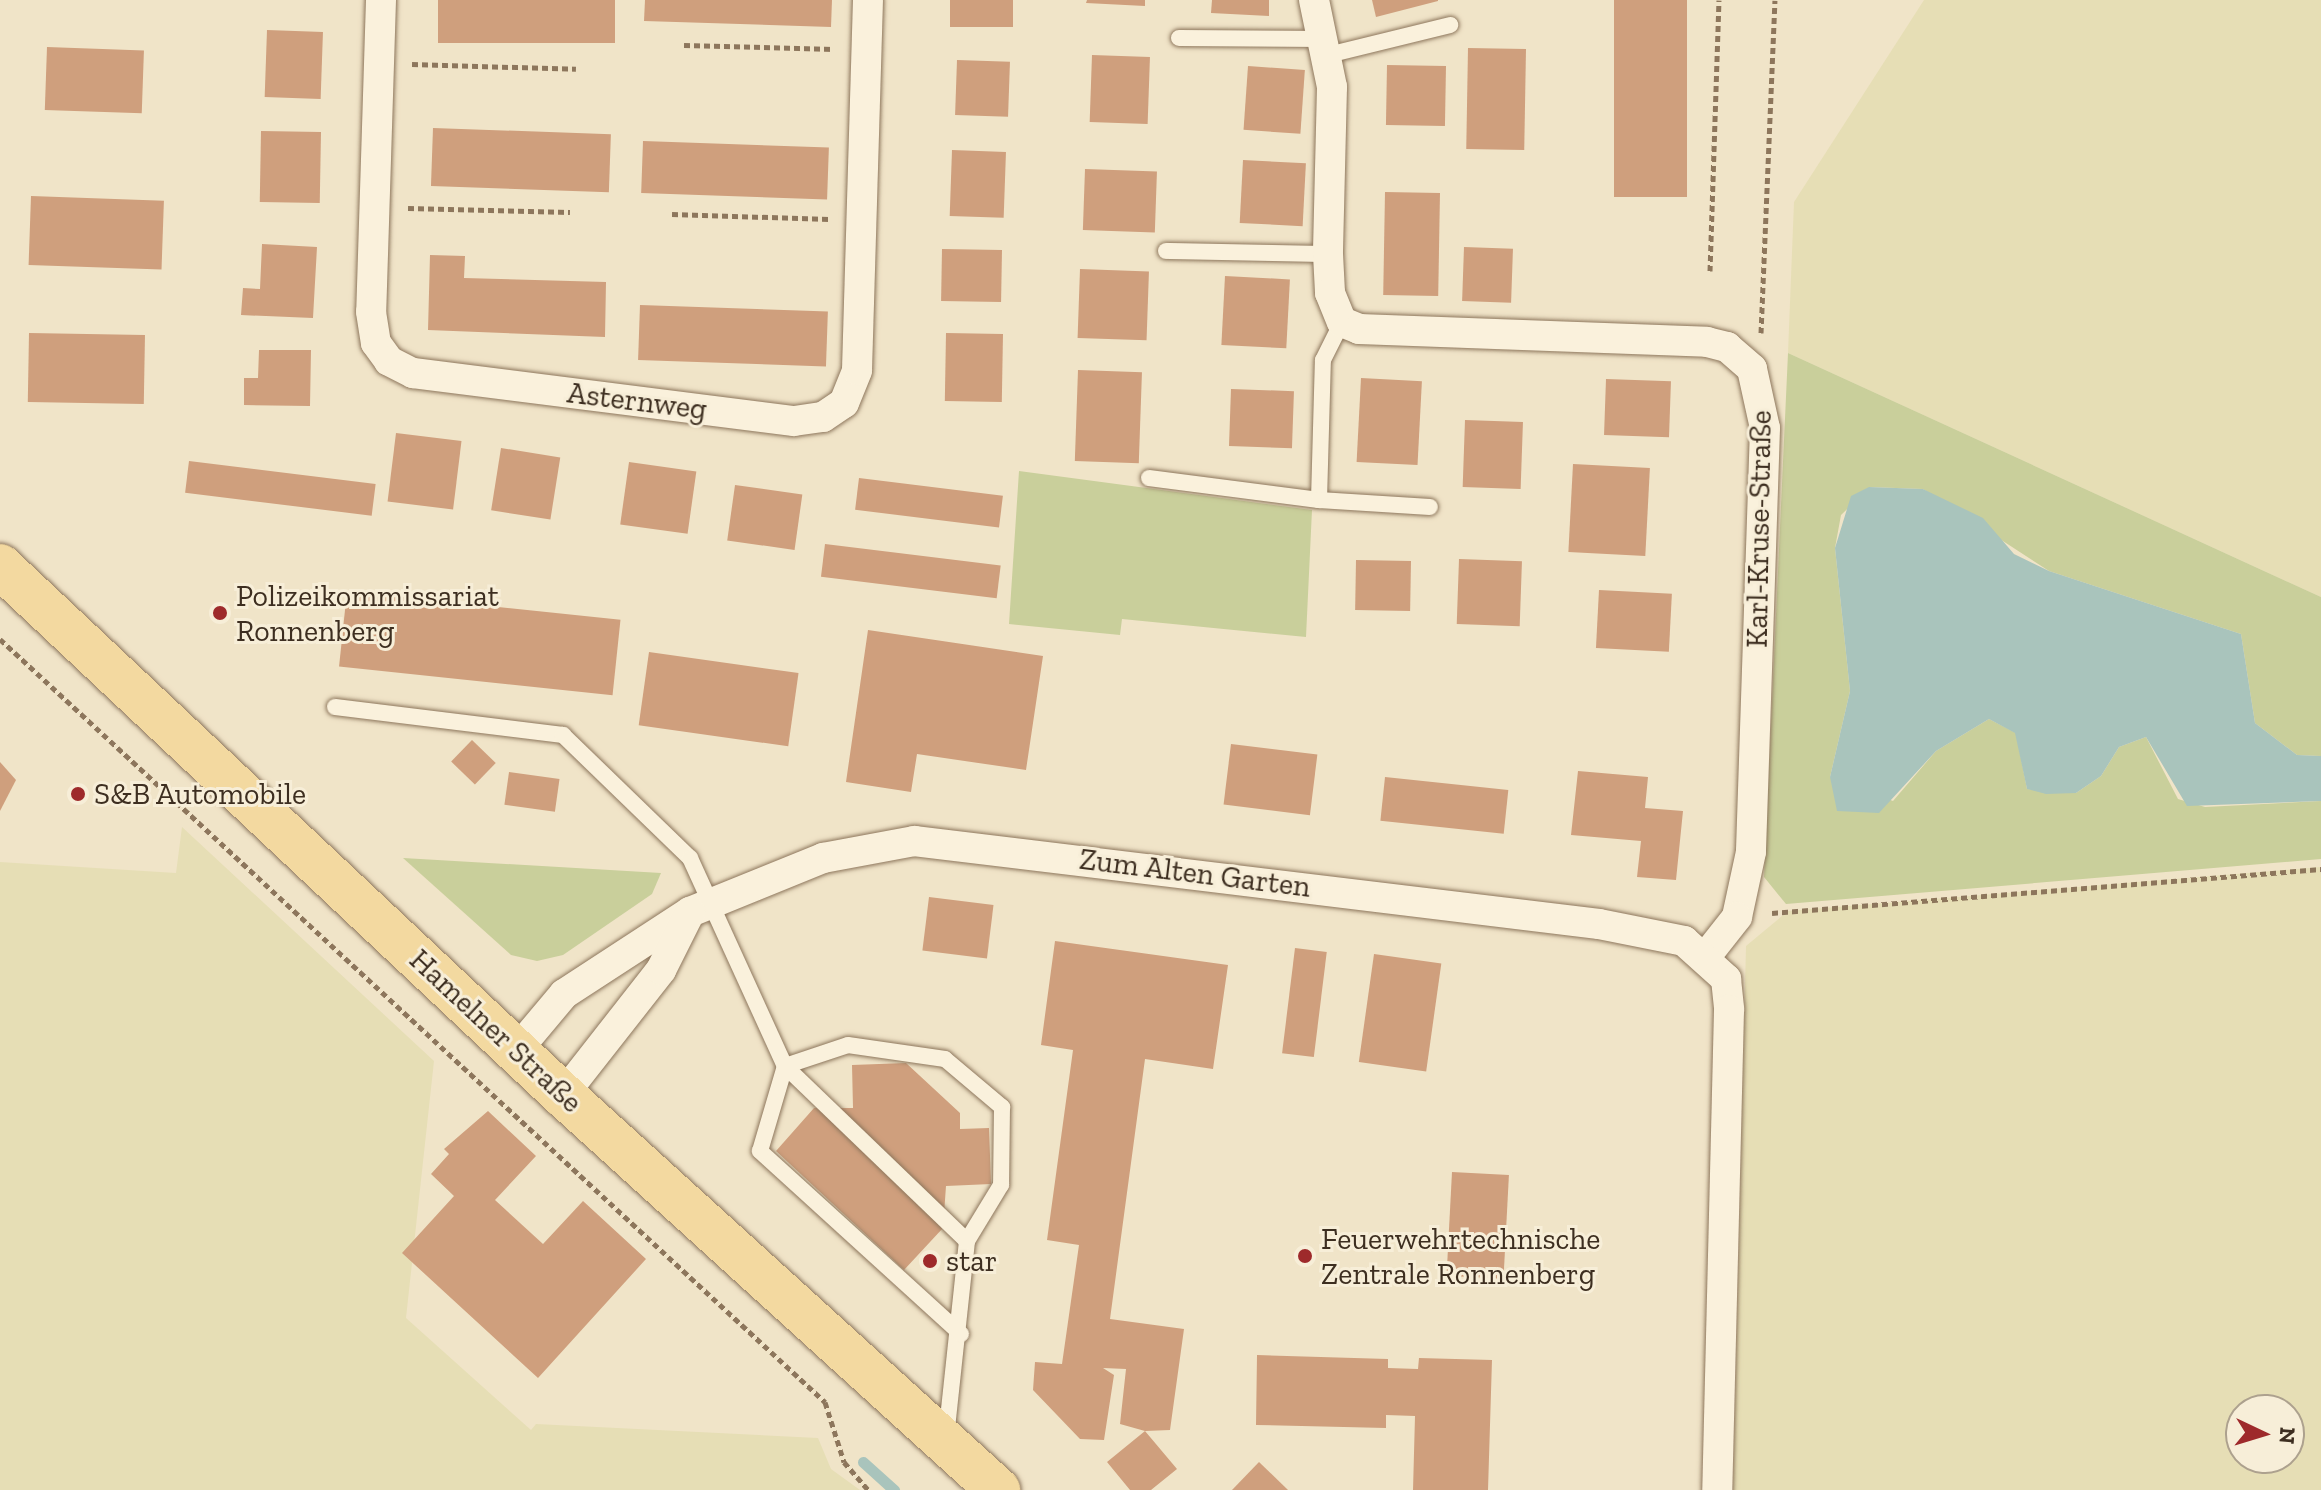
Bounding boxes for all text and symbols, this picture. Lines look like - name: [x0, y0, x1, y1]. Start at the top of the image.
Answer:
- street label: Asternweg: [565, 375, 709, 427]
- street label: Karl-Kruse-Straße: [1739, 410, 1779, 648]
- place label: Polizeikommissariat Ronnenberg: [236, 578, 499, 648]
- marker: Polizeikommissariat Ronnenberg: [211, 604, 229, 622]
- place label: S&B Automobile: [94, 776, 307, 812]
- marker: S&B Automobile: [69, 785, 87, 803]
- street label: Zum Alten Garten: [1077, 841, 1313, 905]
- street label: Hamelner Straße: [402, 942, 590, 1120]
- place label: Feuerwehrtechnische Zentrale Ronnenberg: [1321, 1221, 1600, 1292]
- place label: star: [946, 1243, 997, 1279]
- marker: Feuerwehrtechnische Zentrale Ronnenberg: [1296, 1247, 1314, 1265]
- marker: star: [921, 1252, 939, 1270]
- north arrow: [2225, 1394, 2305, 1474]
- text: N: [2273, 1426, 2301, 1445]

